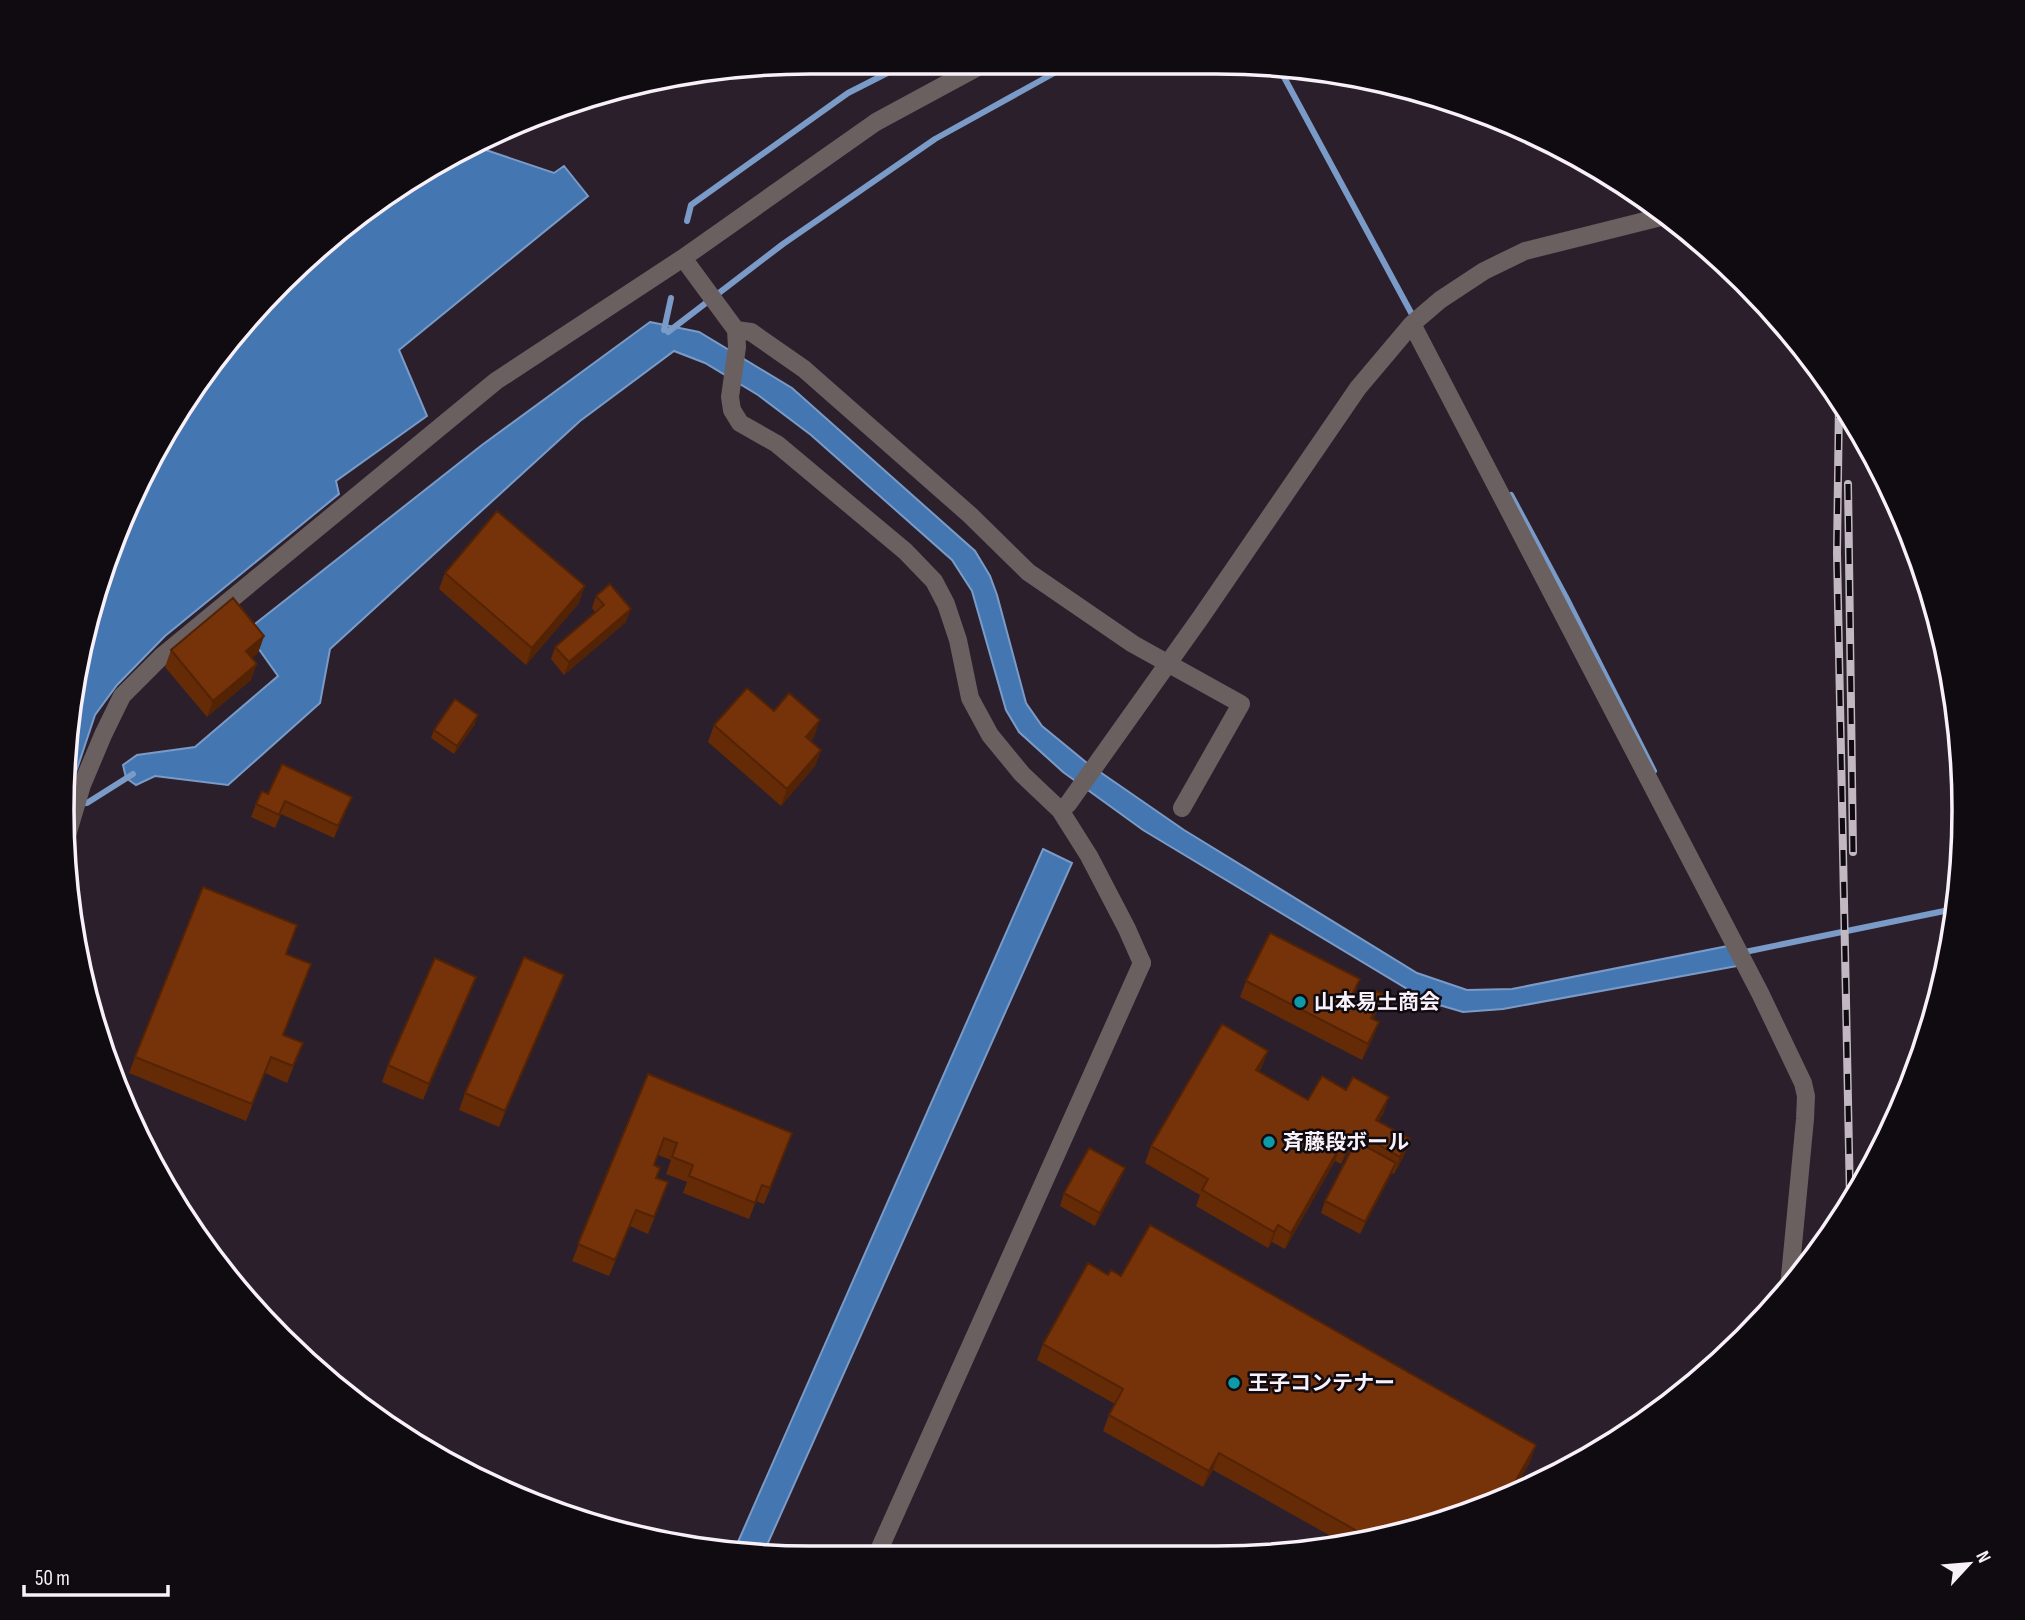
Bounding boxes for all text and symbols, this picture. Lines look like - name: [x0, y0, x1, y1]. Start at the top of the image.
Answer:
- place label: 山本易土商会: [1314, 990, 1440, 1015]
- marker: 山本易土商会: [1292, 994, 1308, 1010]
- place label: 斉藤段ボール: [1283, 1130, 1409, 1155]
- marker: 斉藤段ボール: [1261, 1134, 1277, 1150]
- place label: 王子コンテナー: [1248, 1371, 1395, 1396]
- marker: 王子コンテナー: [1226, 1375, 1242, 1391]
- north arrow: [1934, 1529, 2004, 1599]
- text: N: [1970, 1548, 1995, 1567]
- scale bar: [24, 1554, 168, 1598]
- text: 50 m: [35, 1566, 70, 1591]

